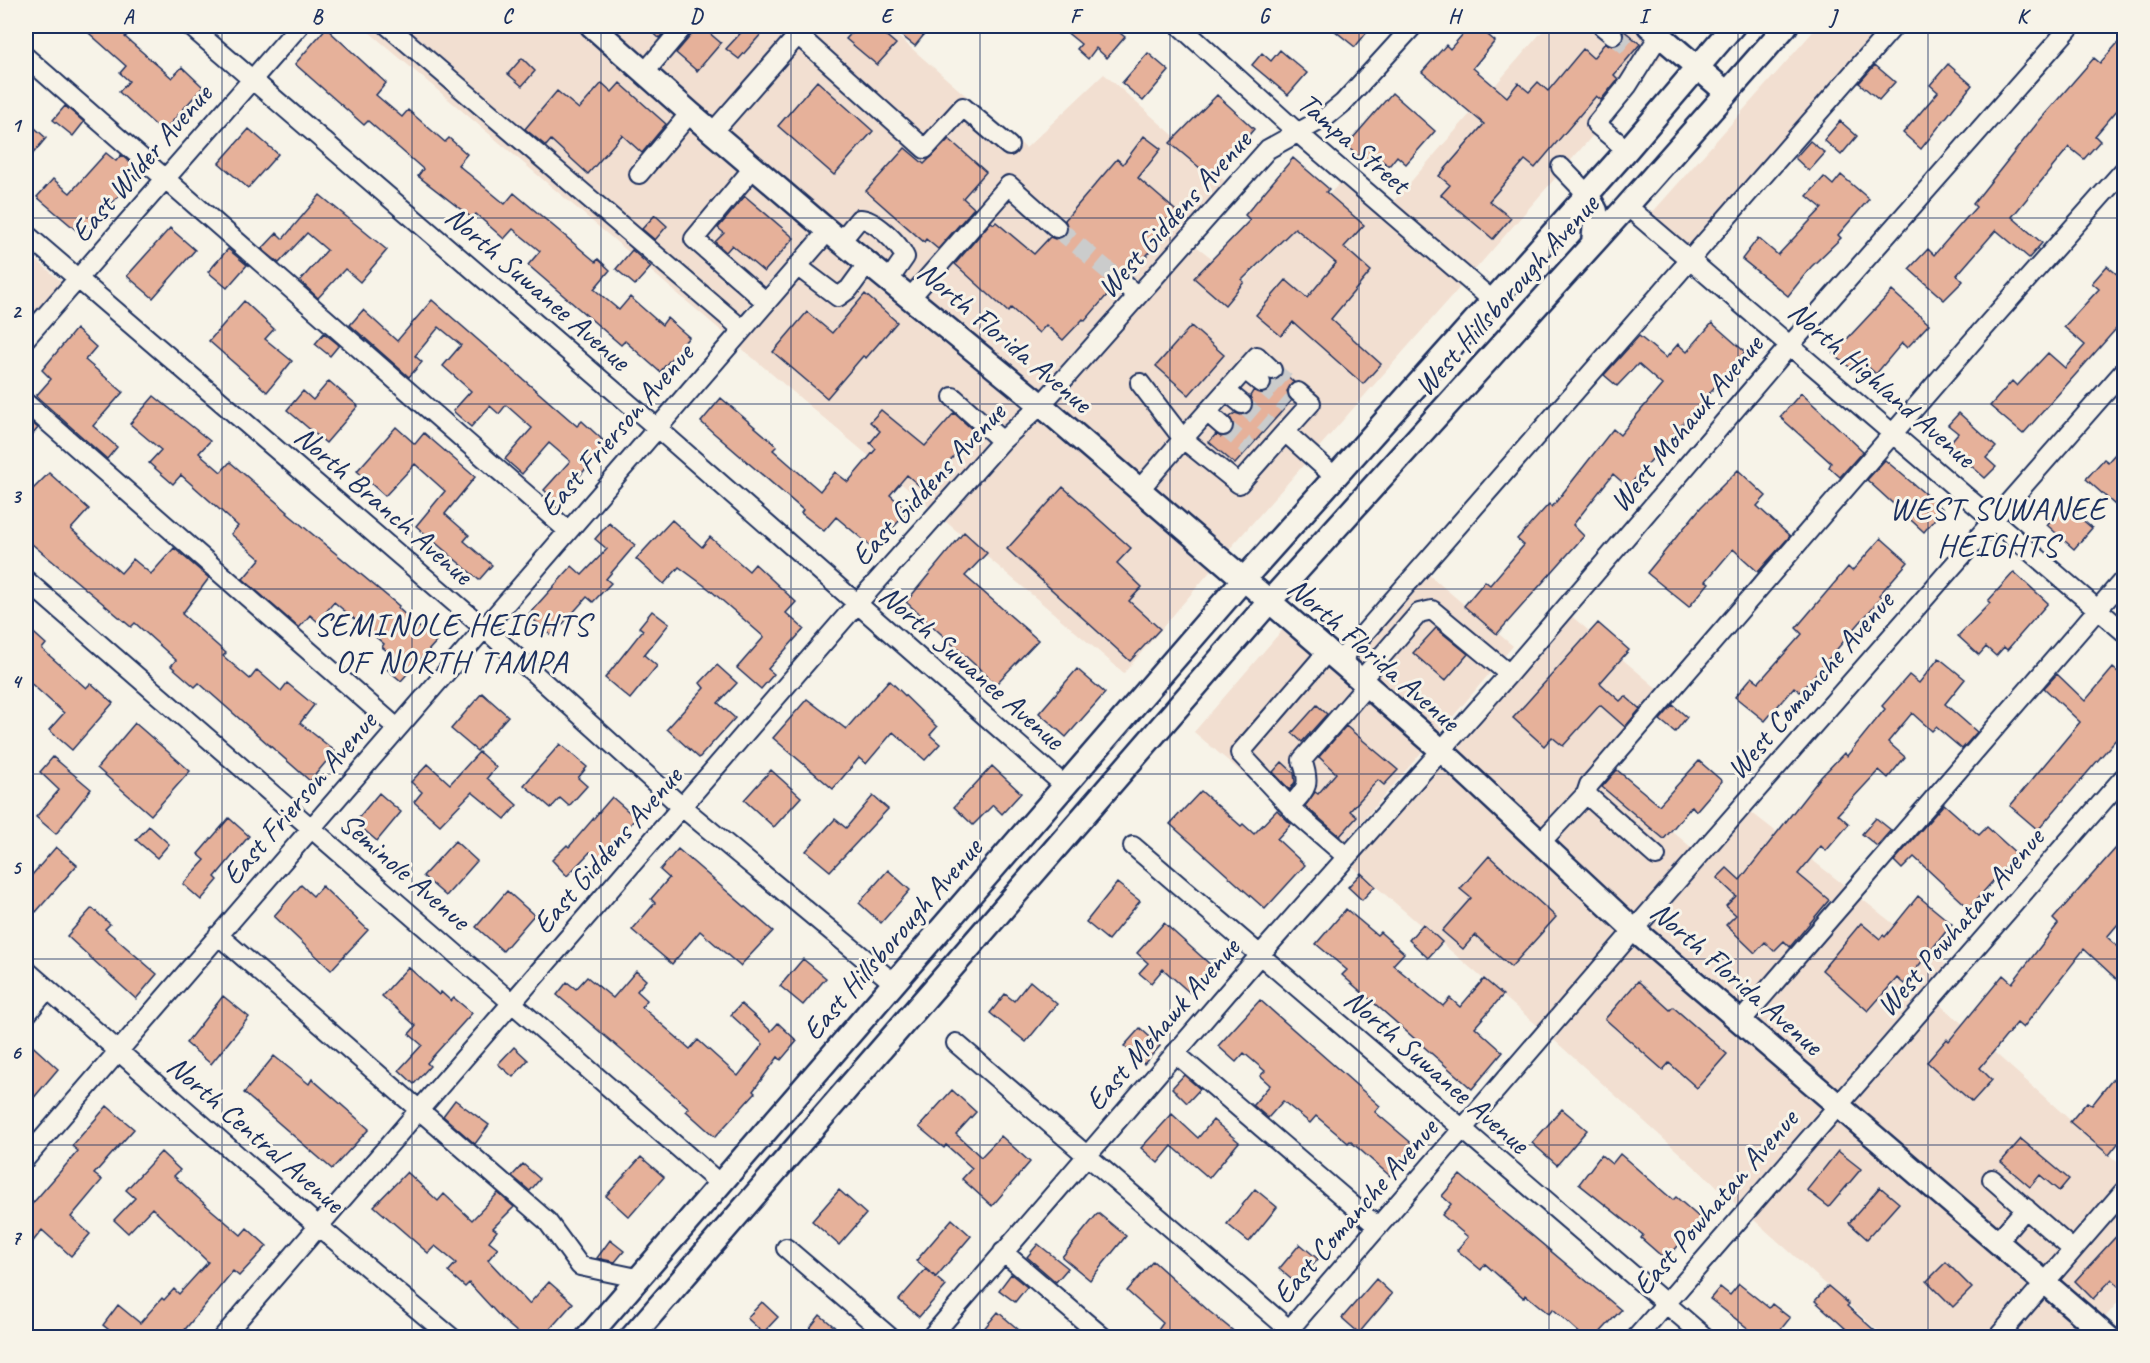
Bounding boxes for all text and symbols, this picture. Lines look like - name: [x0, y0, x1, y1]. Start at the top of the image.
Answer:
- text: A: [123, 4, 135, 29]
- text: B: [312, 4, 324, 29]
- text: C: [502, 4, 514, 29]
- text: D: [690, 4, 704, 29]
- text: E: [881, 4, 895, 29]
- text: F: [1070, 4, 1084, 29]
- text: G: [1259, 4, 1272, 29]
- text: H: [1448, 4, 1463, 29]
- text: I: [1639, 4, 1652, 29]
- text: J: [1828, 4, 1840, 29]
- text: K: [2017, 4, 2031, 29]
- street label: East Wilder Avenue: [62, 74, 222, 250]
- street label: Tampa Street: [1290, 84, 1420, 204]
- text: 1: [12, 113, 23, 138]
- street label: West Giddens Avenue: [1089, 121, 1261, 306]
- street label: West Hillsborough Avenue: [1405, 185, 1608, 404]
- street label: North Suwanee Avenue: [438, 197, 640, 380]
- street label: North Florida Avenue: [910, 253, 1102, 423]
- street label: North Highland Avenue: [1780, 292, 1985, 477]
- text: 2: [12, 299, 23, 324]
- street label: West Mohawk Avenue: [1601, 325, 1773, 519]
- street label: East Frierson Avenue: [530, 334, 703, 525]
- street label: East Giddens Avenue: [843, 393, 1015, 574]
- street label: North Branch Avenue: [287, 417, 483, 594]
- text: 3: [12, 484, 23, 509]
- district label: WEST SUWANEE HEIGHTS: [1889, 488, 2109, 566]
- street label: North Florida Avenue: [1280, 569, 1470, 741]
- street label: North Suwanee Avenue: [872, 576, 1074, 759]
- street label: West Comanche Avenue: [1718, 581, 1903, 787]
- district label: SEMINOLE HEIGHTS OF NORTH TAMPA: [313, 604, 596, 682]
- text: 4: [12, 669, 24, 694]
- street label: East Frierson Avenue: [213, 702, 386, 893]
- street label: East Giddens Avenue: [524, 757, 692, 942]
- street label: Seminole Avenue: [332, 804, 480, 940]
- street label: West Powhatan Avenue: [1868, 818, 2054, 1024]
- street label: East Hillsborough Avenue: [794, 828, 992, 1048]
- text: 5: [12, 855, 23, 880]
- street label: North Florida Avenue: [1643, 893, 1833, 1065]
- street label: East Mohawk Avenue: [1076, 928, 1249, 1118]
- street label: North Suwanee Avenue: [1337, 980, 1539, 1163]
- text: 6: [11, 1040, 22, 1065]
- street label: North Central Avenue: [160, 1047, 354, 1223]
- street label: East Powhatan Avenue: [1624, 1099, 1808, 1303]
- street label: East Comanche Avenue: [1264, 1109, 1448, 1312]
- text: 7: [12, 1225, 23, 1250]

